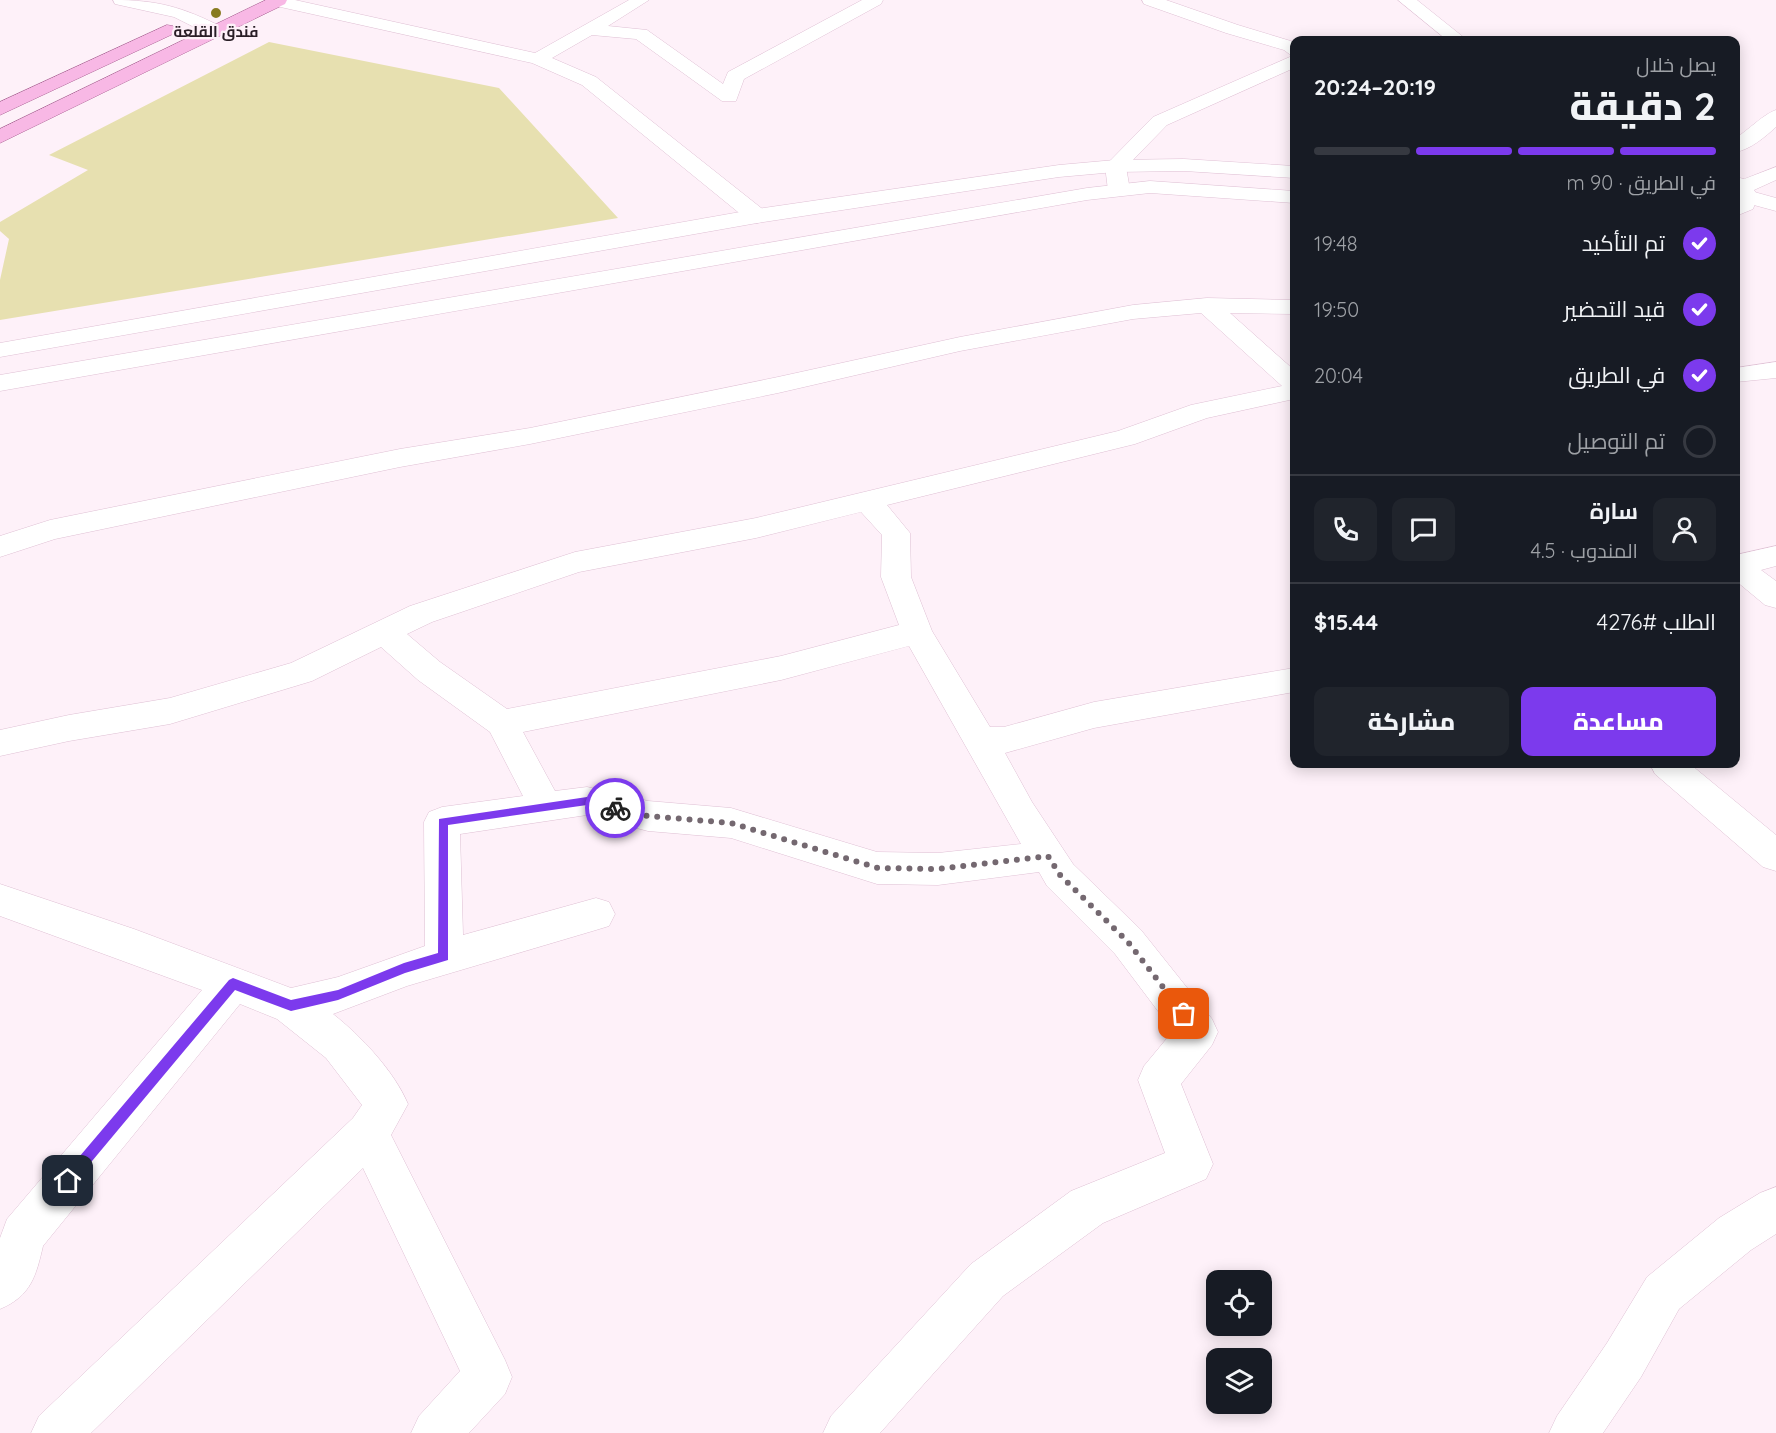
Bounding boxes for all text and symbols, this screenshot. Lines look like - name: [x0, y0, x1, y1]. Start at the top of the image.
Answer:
- marker: فندق القلعة: [209, 6, 223, 20]
- place label: فندق القلعة: [174, 22, 258, 41]
- text: يصل خلال: [1636, 52, 1716, 77]
- text: 20:19–20:24: [1314, 73, 1436, 101]
- text: 2 دقيقة: [1570, 81, 1716, 130]
- text: في الطريق · 90 m: [1566, 170, 1716, 195]
- icon: check: [1683, 227, 1716, 260]
- text: تم التأكيد: [1582, 229, 1665, 257]
- text: 19:48: [1314, 231, 1358, 256]
- icon: check: [1683, 293, 1716, 326]
- text: قيد التحضير: [1564, 295, 1665, 323]
- text: 19:50: [1314, 297, 1359, 322]
- icon: check: [1683, 359, 1716, 392]
- text: في الطريق: [1568, 361, 1665, 389]
- text: 20:04: [1314, 363, 1363, 388]
- text: تم التوصيل: [1568, 427, 1665, 455]
- text: سارة: [1590, 497, 1638, 525]
- button: phone: [1314, 498, 1377, 561]
- button: chat: [1392, 498, 1455, 561]
- button: person: [1653, 498, 1716, 561]
- text: المندوب · 4.5: [1530, 538, 1638, 563]
- text: $15.44: [1314, 608, 1378, 636]
- text: الطلب #4276: [1597, 608, 1716, 636]
- button: مشاركة: [1314, 687, 1509, 756]
- button: مساعدة: [1521, 687, 1716, 756]
- courier: [585, 778, 645, 838]
- icon: bike: [599, 792, 632, 825]
- pin: [1158, 988, 1209, 1039]
- icon: bag: [1167, 997, 1200, 1030]
- pin: [42, 1155, 93, 1206]
- icon: home: [51, 1164, 84, 1197]
- map controls: [1206, 1270, 1272, 1414]
- button: locate: [1206, 1270, 1272, 1336]
- button: layers: [1206, 1348, 1272, 1414]

